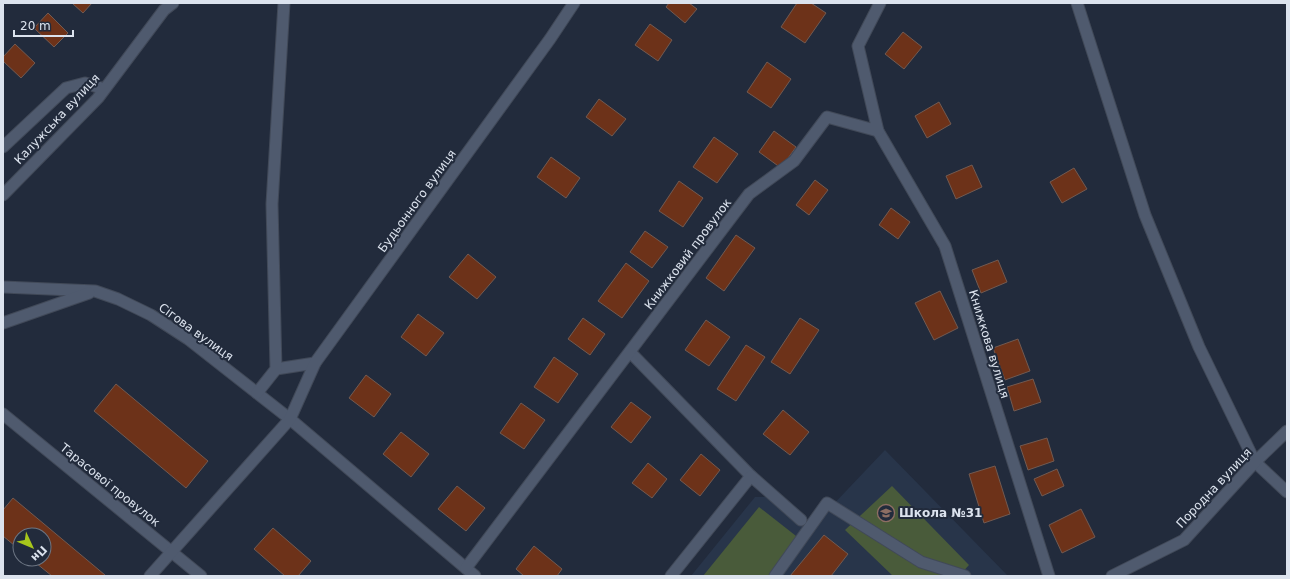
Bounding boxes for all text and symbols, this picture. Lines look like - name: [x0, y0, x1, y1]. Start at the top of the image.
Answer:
- scale bar: [14, 12, 73, 38]
- text: 20 m: [20, 19, 51, 33]
- street label: Калужська вулиця: [11, 71, 103, 167]
- street label: Будьонного вулиця: [375, 147, 459, 255]
- street label: Книжковий провулок: [642, 196, 734, 312]
- street label: Книжкова вулиця: [966, 288, 1012, 400]
- street label: Сігова вулиця: [156, 300, 236, 364]
- street label: Тарасової провулок: [56, 440, 163, 530]
- street label: Породна вулиця: [1174, 445, 1254, 531]
- school or university icon: Школа №31: [876, 503, 896, 523]
- place label: Школа №31: [899, 506, 982, 520]
- north arrow: [12, 527, 52, 567]
- text: Пн: [28, 543, 49, 564]

